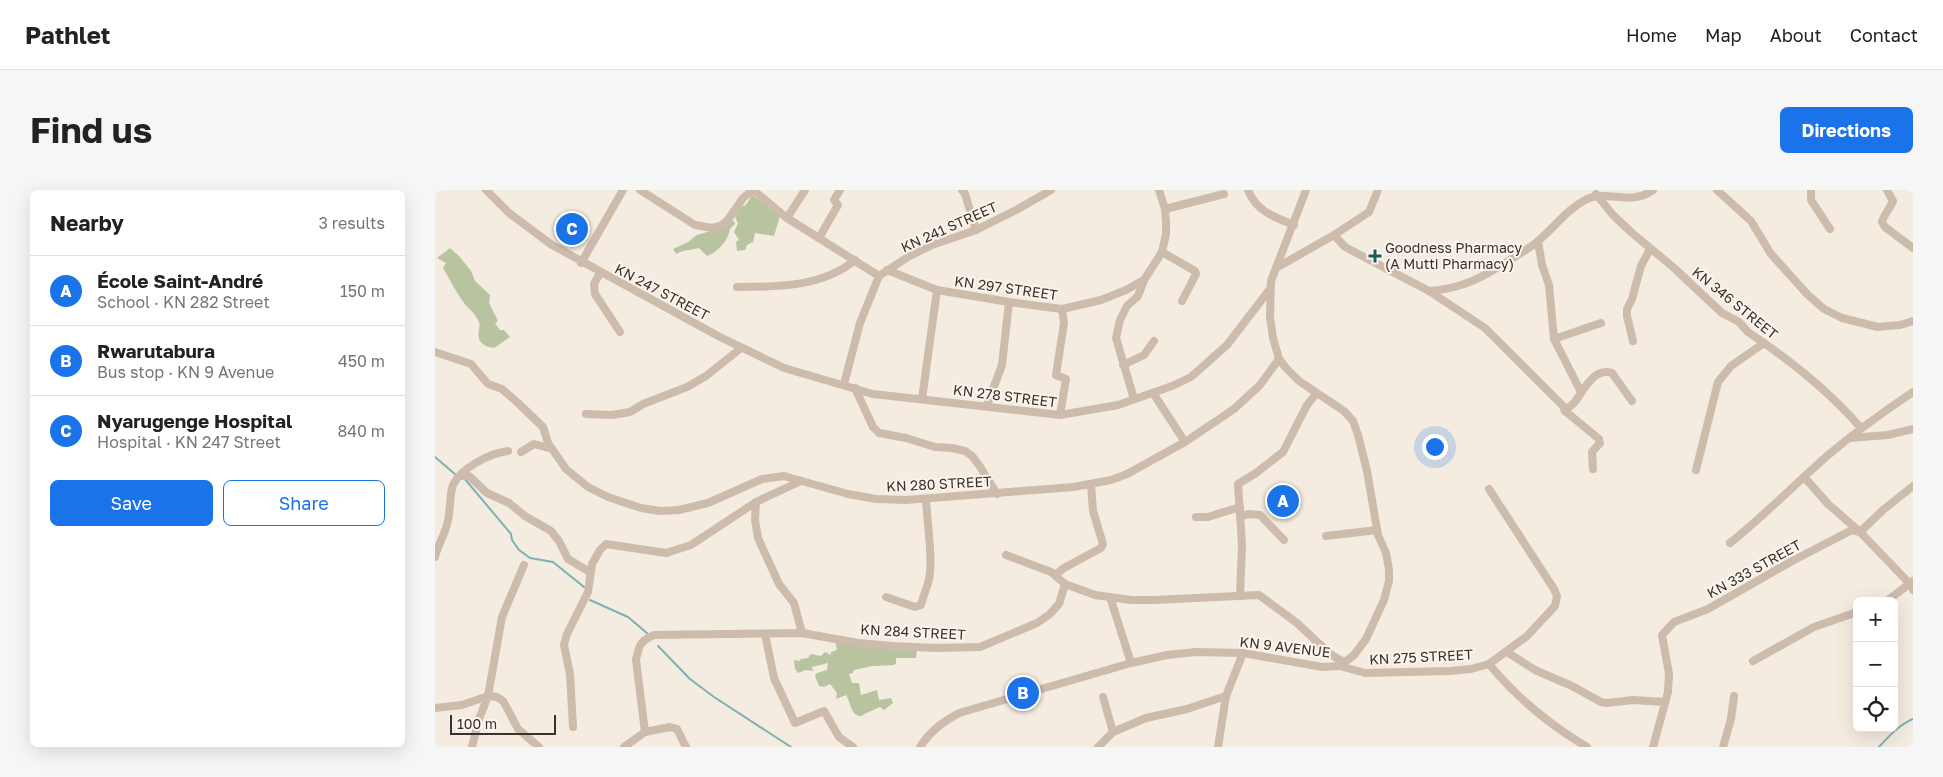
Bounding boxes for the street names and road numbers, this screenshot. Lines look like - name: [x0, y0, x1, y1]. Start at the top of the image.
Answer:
- street label: KN 241 STREET: [898, 198, 1000, 255]
- street label: KN 247 STREET: [612, 260, 713, 324]
- street label: KN 346 STREET: [1689, 263, 1782, 343]
- street label: KN 297 STREET: [953, 272, 1059, 303]
- street label: KN 278 STREET: [952, 381, 1058, 410]
- street label: KN 280 STREET: [886, 472, 992, 495]
- street label: KN 333 STREET: [1704, 536, 1804, 601]
- street label: KN 284 STREET: [860, 620, 966, 643]
- street label: KN 9 AVENUE: [1239, 633, 1331, 660]
- street label: KN 275 STREET: [1369, 645, 1474, 668]

